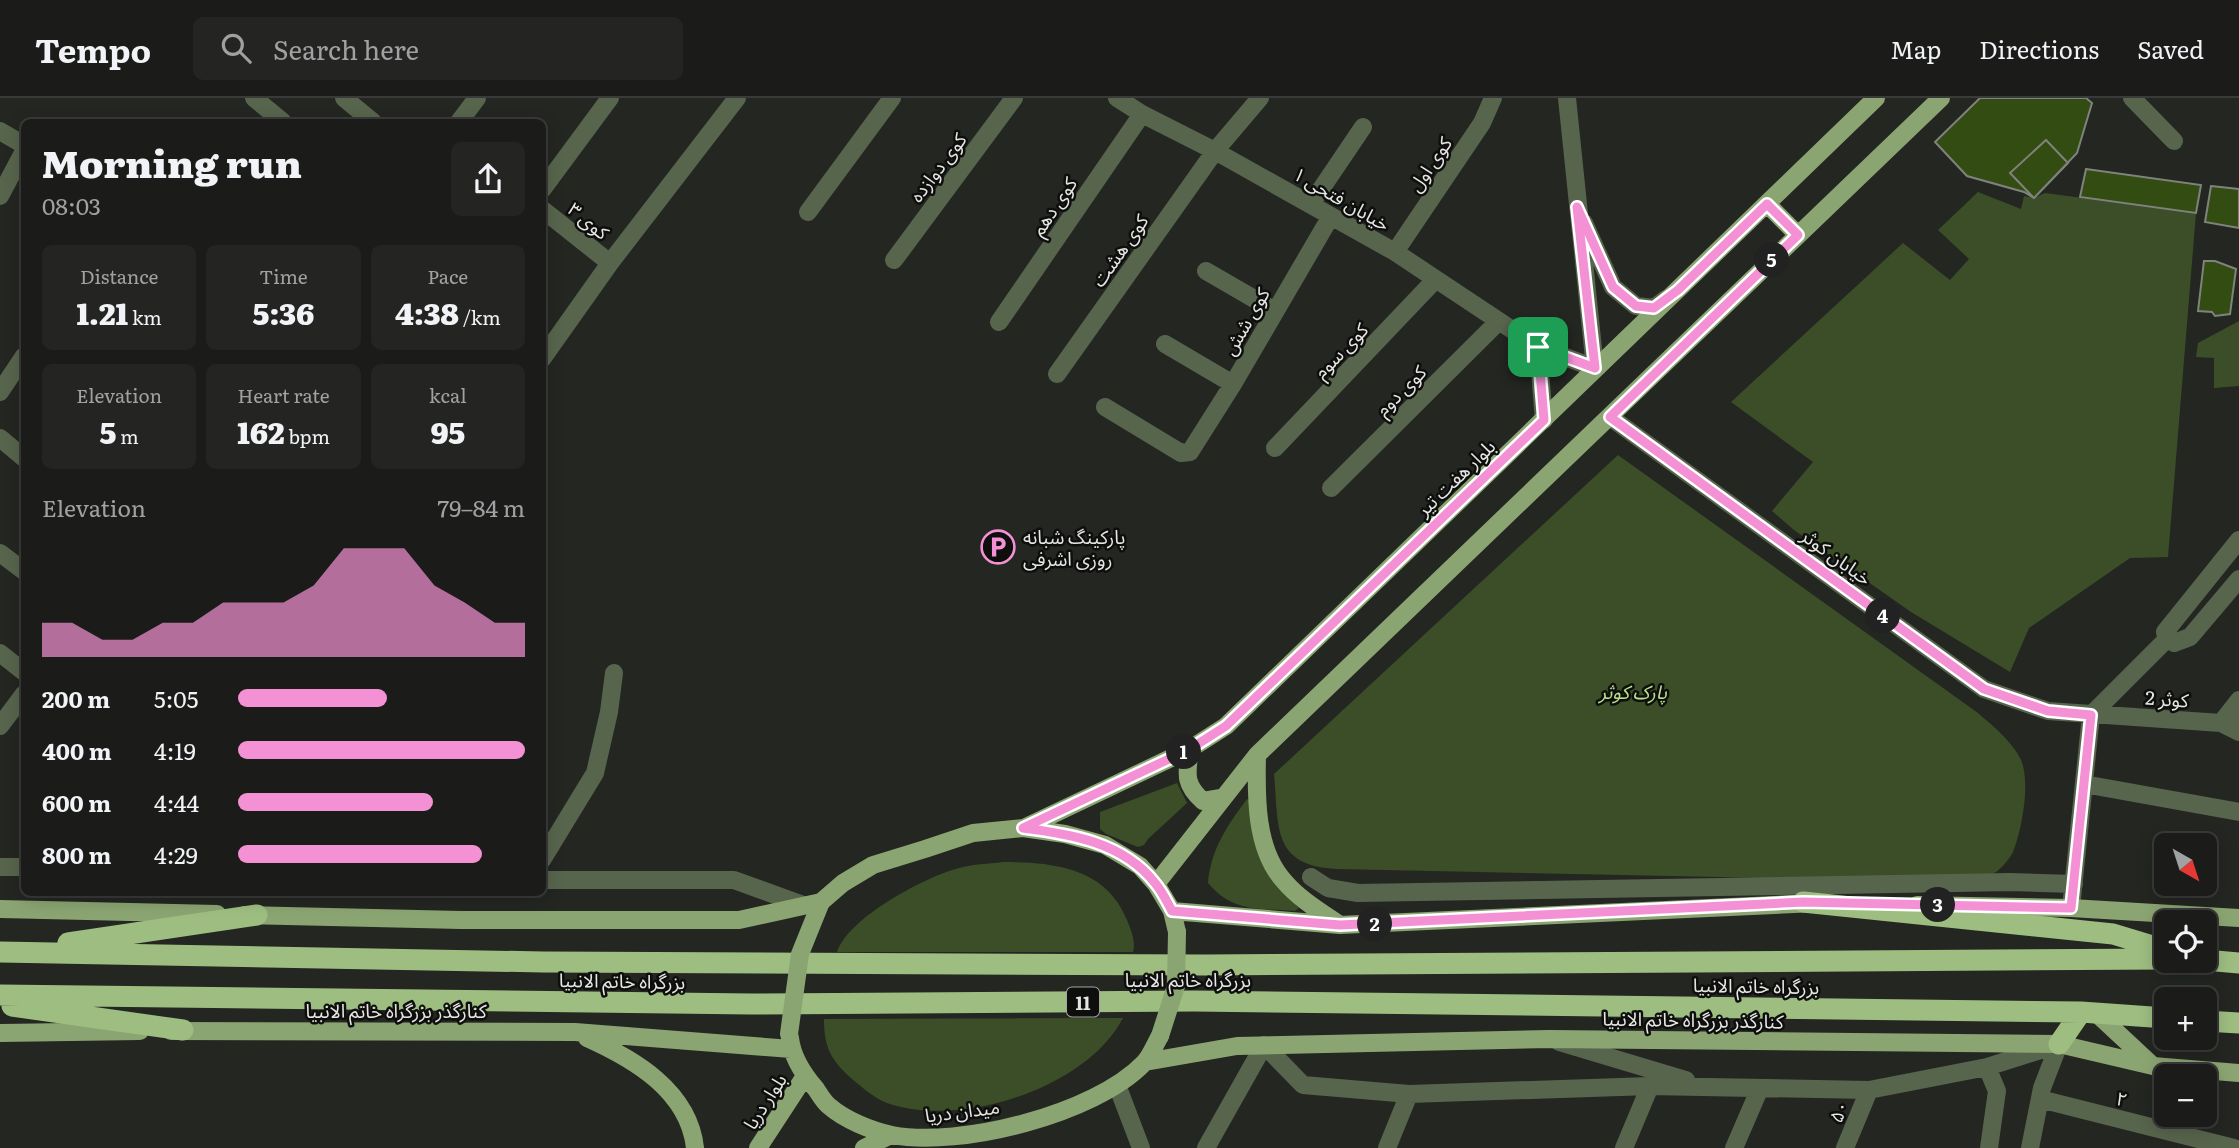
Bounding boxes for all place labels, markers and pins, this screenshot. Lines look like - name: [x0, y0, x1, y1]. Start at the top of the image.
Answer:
- pin: 5: [1754, 242, 1790, 278]
- pin: [1508, 317, 1568, 377]
- place label: پارکینگ شبانه روزی اشرفی: [1023, 522, 1125, 572]
- parking icon: پارکینگ شبانه روزی اشرفی: [979, 528, 1017, 566]
- pin: 4: [1866, 598, 1900, 634]
- pin: 1: [1166, 734, 1202, 770]
- pin: 3: [1920, 888, 1955, 922]
- pin: 2: [1358, 906, 1392, 942]

